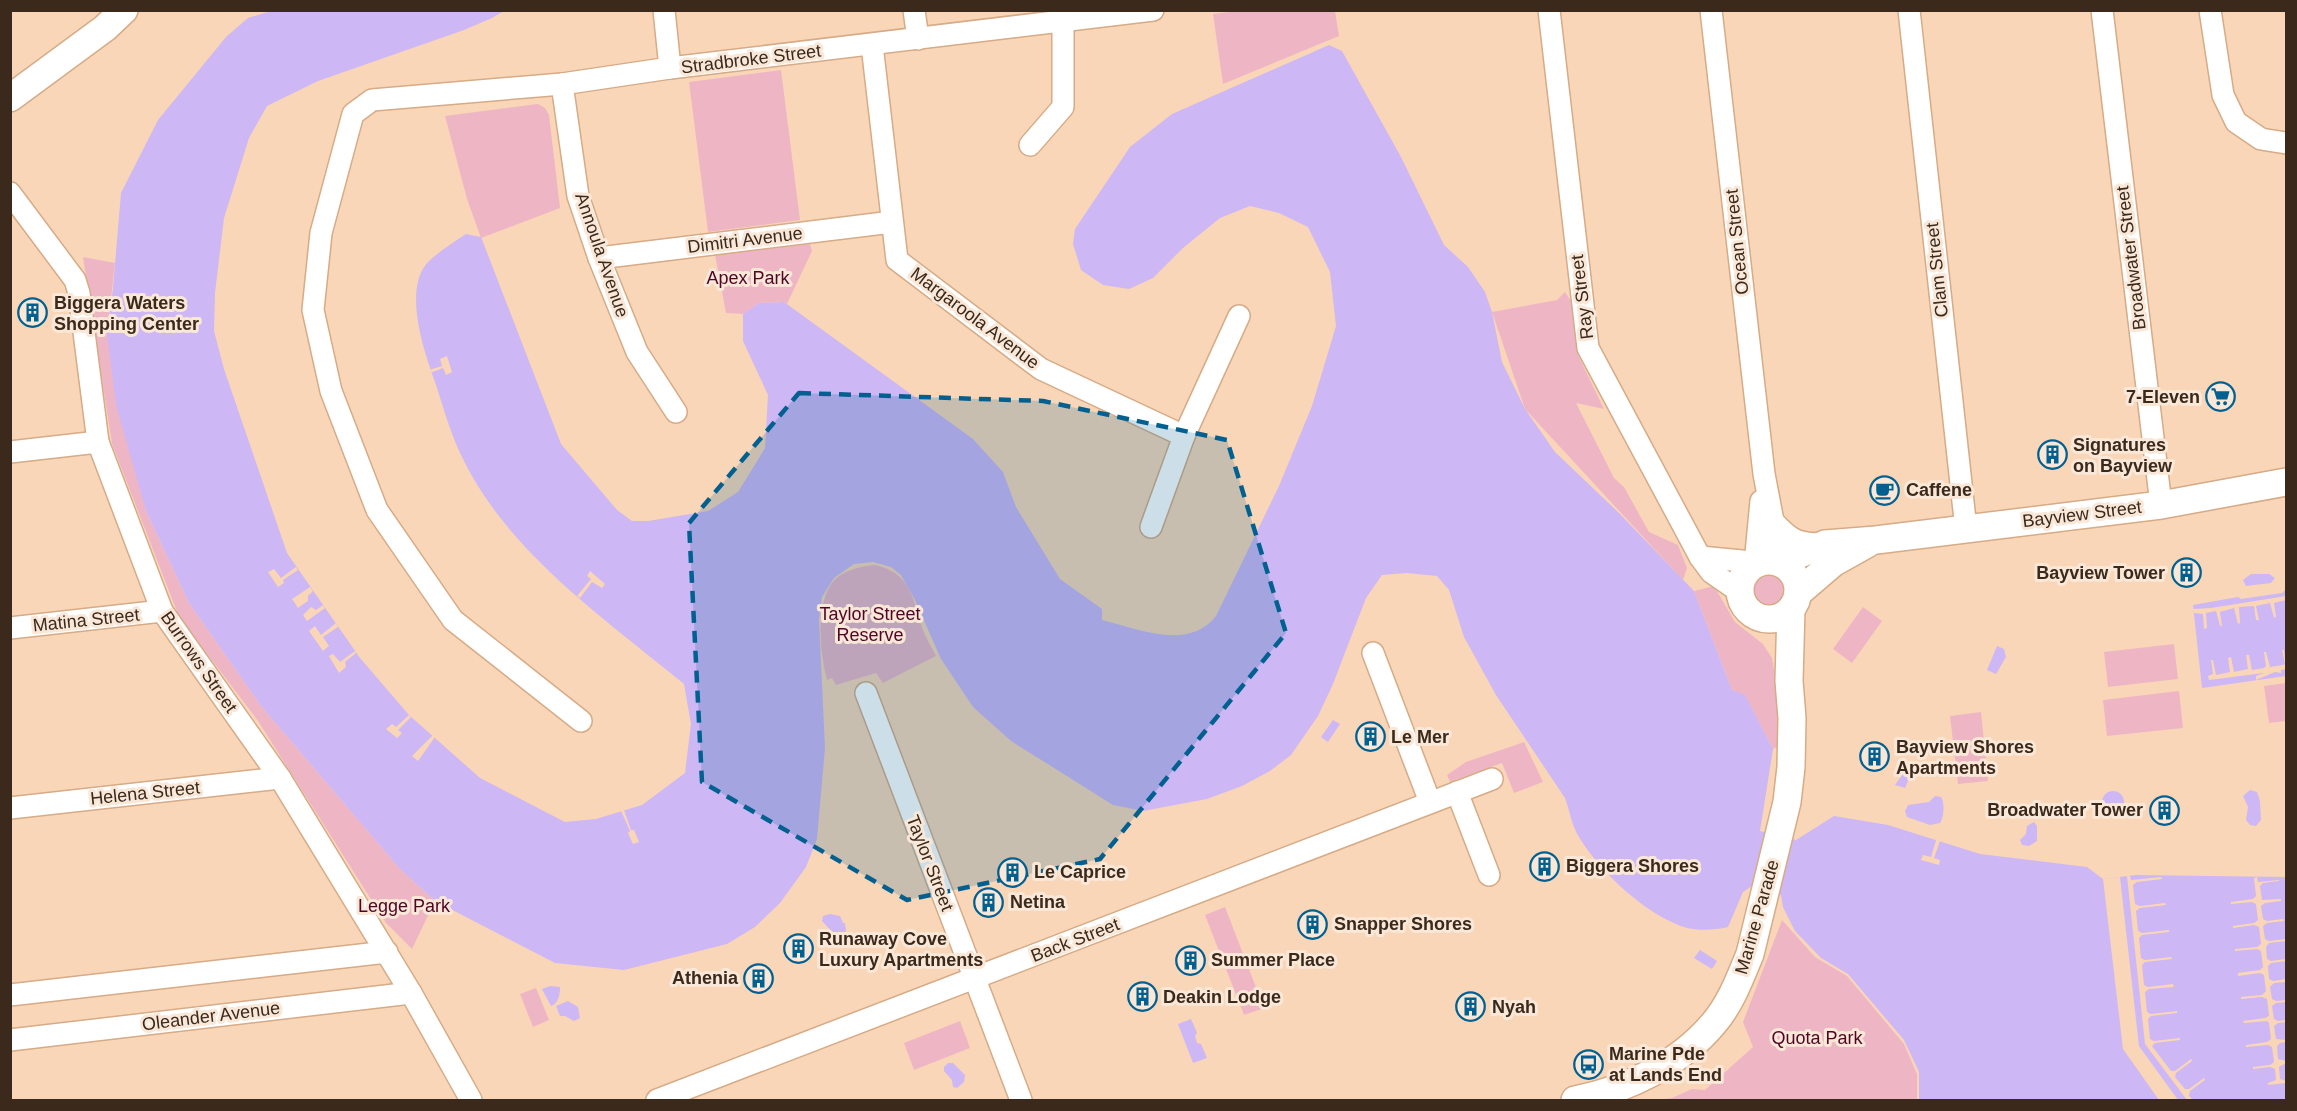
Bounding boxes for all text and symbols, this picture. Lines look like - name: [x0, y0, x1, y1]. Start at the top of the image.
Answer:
- street label: Stradbroke Street: [680, 40, 822, 78]
- street label: Broadwater Street: [2112, 185, 2150, 331]
- street label: Ocean Street: [1722, 188, 1752, 296]
- street label: Annoula Avenue: [571, 190, 633, 320]
- street label: Clam Street: [1922, 222, 1952, 318]
- street label: Dimitri Avenue: [686, 223, 804, 257]
- street label: Ray Street: [1567, 254, 1597, 340]
- street label: Margaroola Avenue: [907, 263, 1043, 373]
- park label: Apex Park: [706, 268, 791, 288]
- place label: Biggera Waters Shopping Center: [54, 293, 199, 334]
- building icon: Biggera Waters Shopping Center: [17, 297, 49, 329]
- supermarket icon: 7-Eleven: [2205, 381, 2237, 413]
- place label: 7-Eleven: [2126, 387, 2200, 407]
- place label: Signatures on Bayview: [2073, 435, 2173, 476]
- building icon: Signatures on Bayview: [2036, 439, 2068, 471]
- cafe icon: Caffene: [1869, 474, 1901, 506]
- place label: Caffene: [1906, 480, 1972, 500]
- street label: Bayview Street: [2021, 497, 2143, 531]
- building icon: Bayview Tower: [2170, 557, 2202, 589]
- place label: Bayview Tower: [2036, 563, 2165, 583]
- street label: Matina Street: [32, 604, 140, 636]
- park label: Taylor Street Reserve: [819, 604, 921, 645]
- street label: Burrows Street: [157, 608, 241, 716]
- building icon: Le Mer: [1354, 721, 1386, 753]
- place label: Le Mer: [1391, 727, 1449, 747]
- place label: Bayview Shores Apartments: [1896, 737, 2034, 778]
- building icon: Bayview Shores Apartments: [1859, 741, 1891, 773]
- street label: Helena Street: [89, 777, 201, 809]
- building icon: Broadwater Tower: [2148, 794, 2180, 826]
- place label: Broadwater Tower: [1987, 800, 2143, 820]
- street label: Taylor Street: [903, 812, 957, 914]
- building icon: Biggera Shores: [1529, 850, 1561, 882]
- building icon: Le Caprice: [997, 856, 1029, 888]
- place label: Biggera Shores: [1566, 856, 1699, 876]
- street label: Marine Parade: [1731, 857, 1783, 977]
- place label: Le Caprice: [1034, 862, 1126, 882]
- building icon: Netina: [973, 886, 1005, 918]
- place label: Netina: [1010, 892, 1066, 912]
- park label: Legge Park: [358, 896, 451, 916]
- building icon: Snapper Shores: [1297, 908, 1329, 940]
- street label: Back Street: [1028, 914, 1122, 966]
- place label: Snapper Shores: [1334, 914, 1472, 934]
- place label: Runaway Cove Luxury Apartments: [819, 929, 983, 970]
- building icon: Runaway Cove Luxury Apartments: [782, 933, 814, 965]
- building icon: Summer Place: [1174, 944, 1206, 976]
- place label: Summer Place: [1211, 950, 1335, 970]
- building icon: Athenia: [743, 962, 775, 994]
- place label: Athenia: [672, 968, 739, 988]
- building icon: Deakin Lodge: [1126, 981, 1158, 1013]
- place label: Deakin Lodge: [1163, 987, 1281, 1007]
- building icon: Nyah: [1455, 991, 1487, 1023]
- place label: Nyah: [1492, 997, 1536, 1017]
- street label: Oleander Avenue: [141, 998, 281, 1034]
- park label: Quota Park: [1771, 1028, 1864, 1048]
- place label: Marine Pde at Lands End: [1609, 1044, 1722, 1085]
- bus stop icon: Marine Pde at Lands End: [1572, 1048, 1604, 1080]

